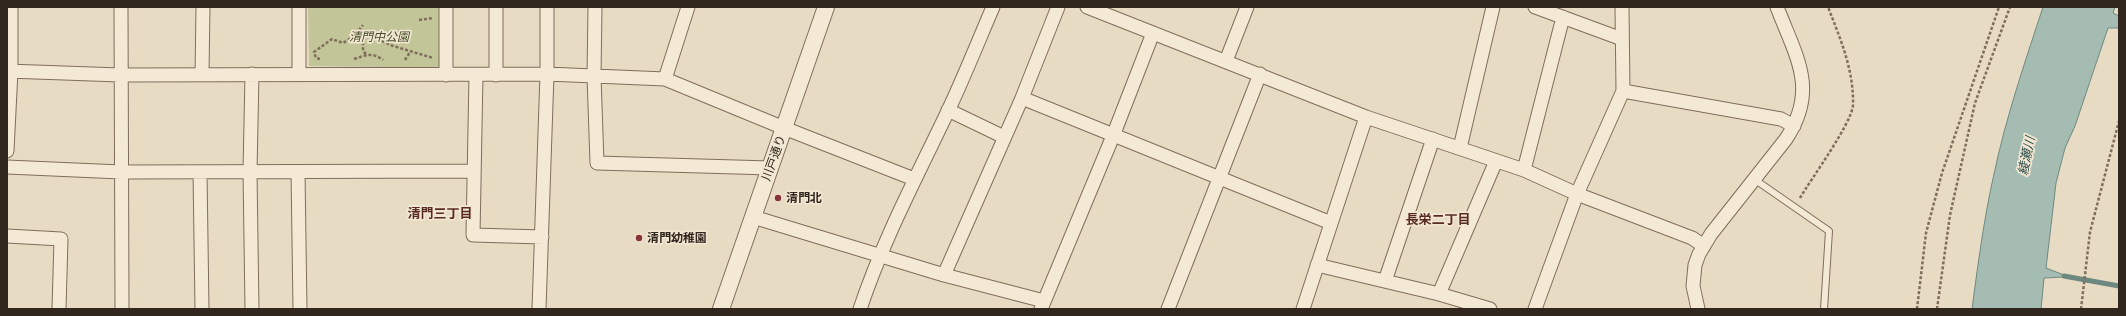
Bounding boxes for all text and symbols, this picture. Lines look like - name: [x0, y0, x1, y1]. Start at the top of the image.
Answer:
- park label: 清門中公園: [349, 30, 409, 44]
- street label: 川戸通り: [759, 133, 789, 183]
- water label: 綾瀬川: [2015, 135, 2039, 177]
- place label: 清門北: [786, 191, 822, 205]
- marker: 清門北: [773, 193, 783, 203]
- district label: 清門三丁目: [408, 206, 472, 222]
- district label: 長栄二丁目: [1406, 212, 1470, 228]
- place label: 清門幼稚園: [647, 231, 707, 245]
- marker: 清門幼稚園: [634, 233, 644, 243]

